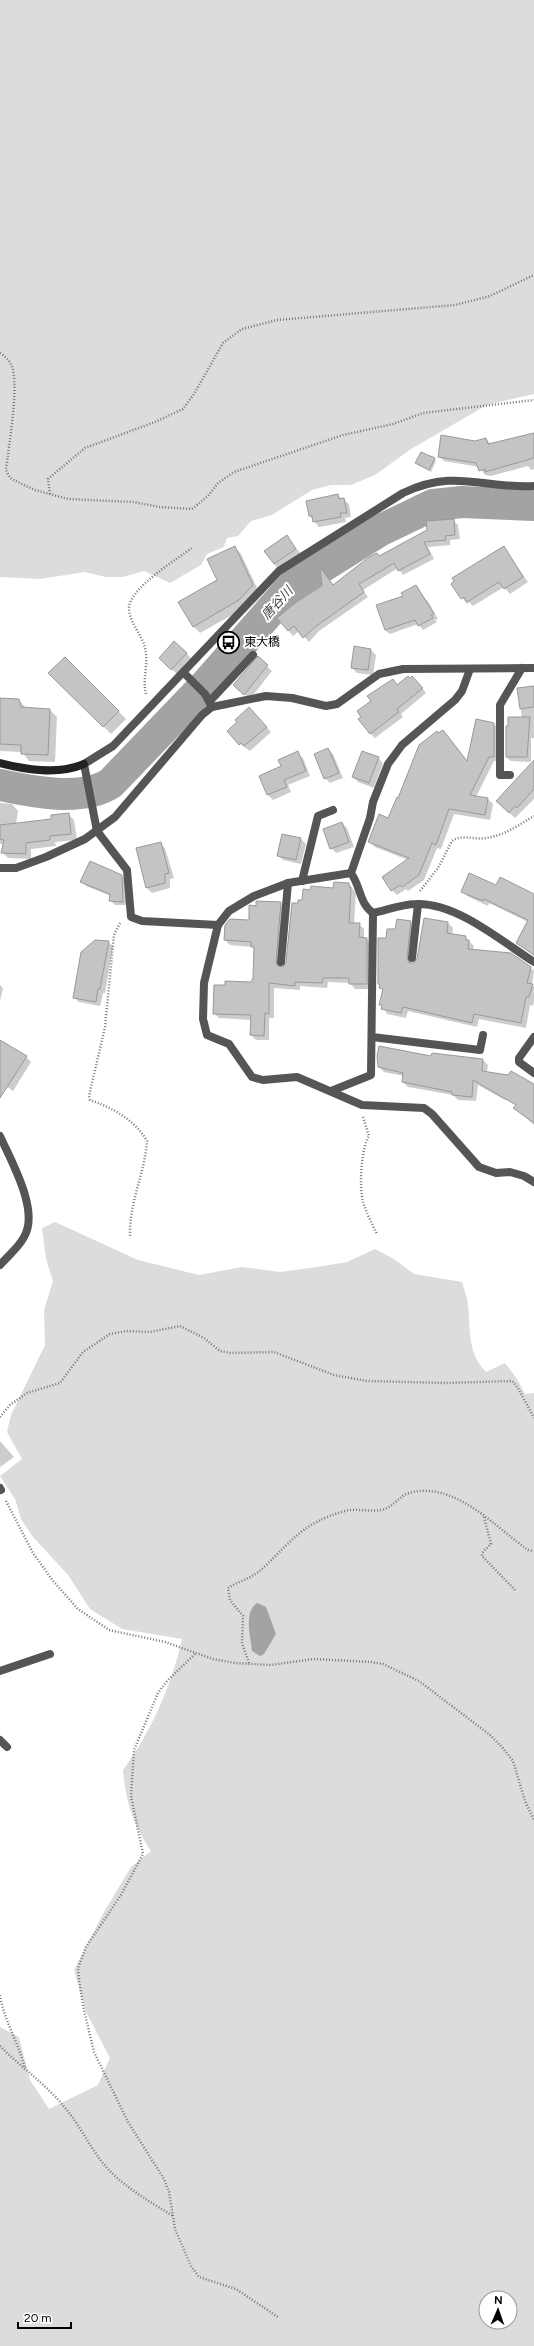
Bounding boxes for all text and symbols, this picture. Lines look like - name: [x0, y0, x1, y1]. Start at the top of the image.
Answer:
- water label: 唐谷川: [258, 582, 297, 623]
- bus stop icon: 東大橋: [215, 629, 241, 655]
- place label: 東大橋: [244, 635, 280, 649]
- north arrow: [478, 2290, 518, 2330]
- text: N: [494, 2294, 503, 2307]
- scale bar: [18, 2304, 71, 2330]
- text: 20 m: [24, 2311, 52, 2325]

